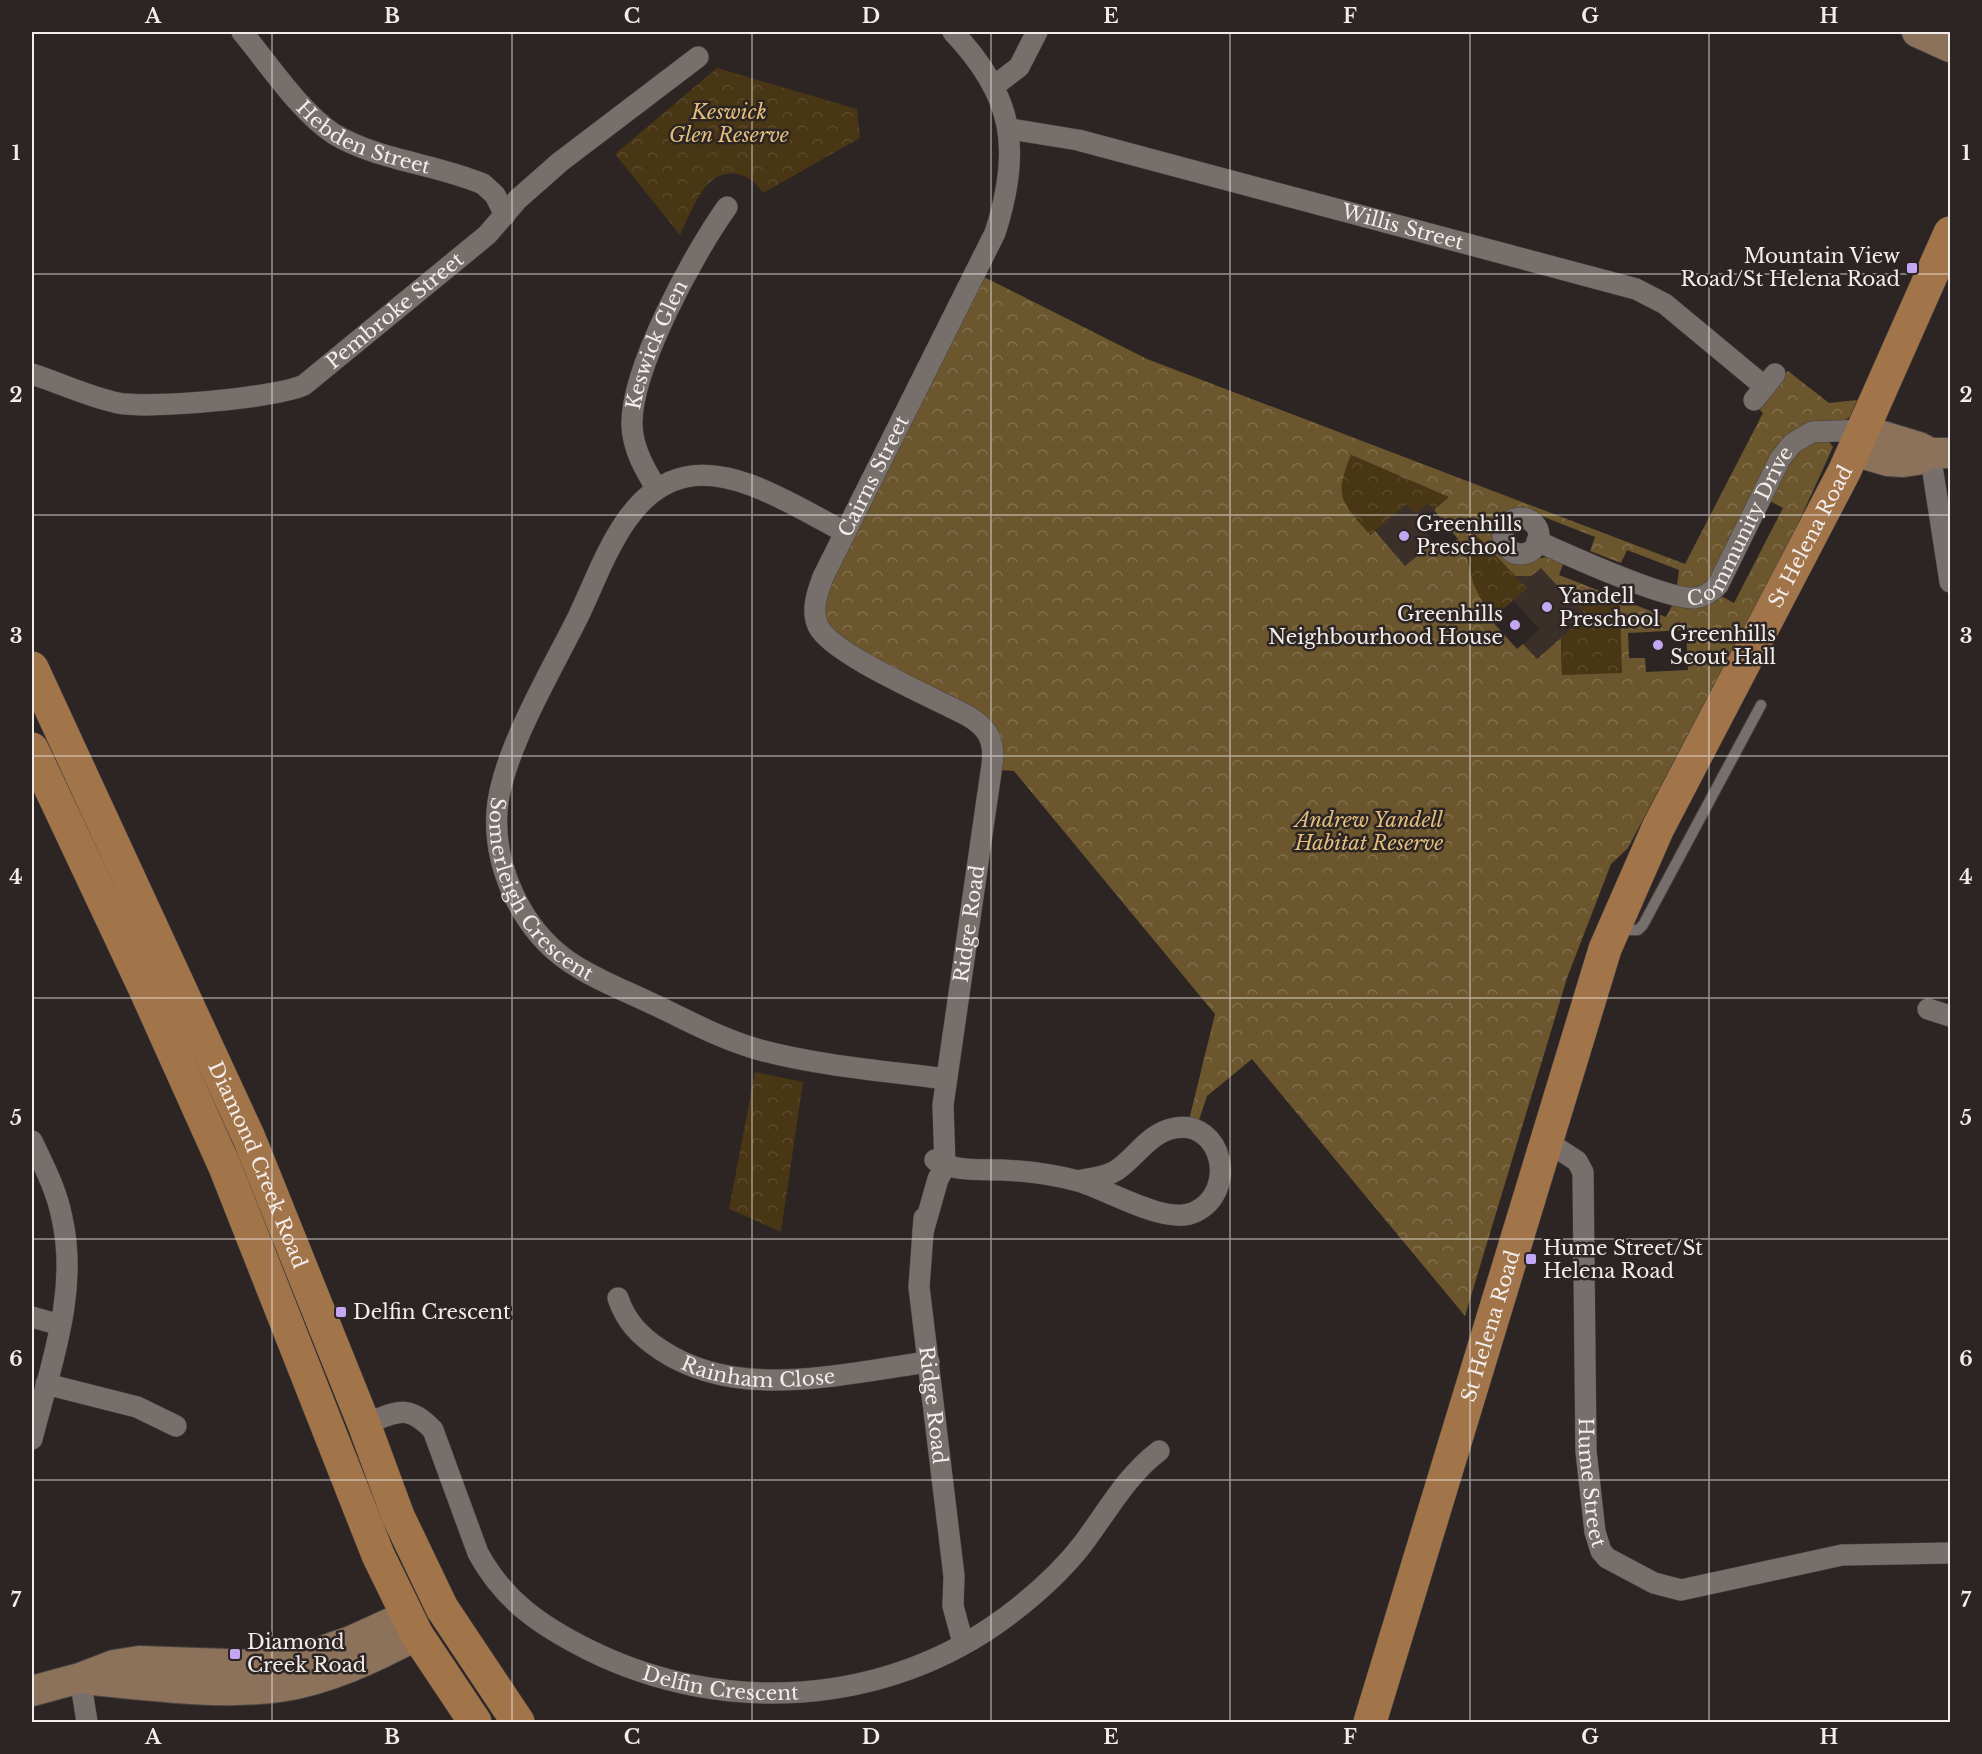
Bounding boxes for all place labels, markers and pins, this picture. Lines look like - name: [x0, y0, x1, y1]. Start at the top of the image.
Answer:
- place label: Mountain View Road/St Helena Road: [1680, 244, 1900, 291]
- marker: Mountain View Road/St Helena Road: [1905, 261, 1919, 275]
- place label: Greenhills Preschool: [1416, 512, 1522, 559]
- marker: Greenhills Preschool: [1397, 529, 1411, 543]
- place label: Yandell Preschool: [1558, 584, 1660, 631]
- marker: Yandell Preschool: [1540, 600, 1554, 614]
- place label: Greenhills Neighbourhood House: [1268, 602, 1503, 649]
- marker: Greenhills Neighbourhood House: [1508, 618, 1522, 632]
- place label: Greenhills Scout Hall: [1670, 622, 1776, 669]
- marker: Greenhills Scout Hall: [1651, 638, 1665, 652]
- place label: Hume Street/St Helena Road: [1543, 1236, 1703, 1283]
- marker: Hume Street/St Helena Road: [1524, 1252, 1538, 1266]
- place label: Delfin Crescent: [353, 1300, 511, 1324]
- marker: Delfin Crescent: [334, 1305, 348, 1319]
- place label: Diamond Creek Road: [247, 1630, 366, 1677]
- marker: Diamond Creek Road: [228, 1647, 242, 1661]

